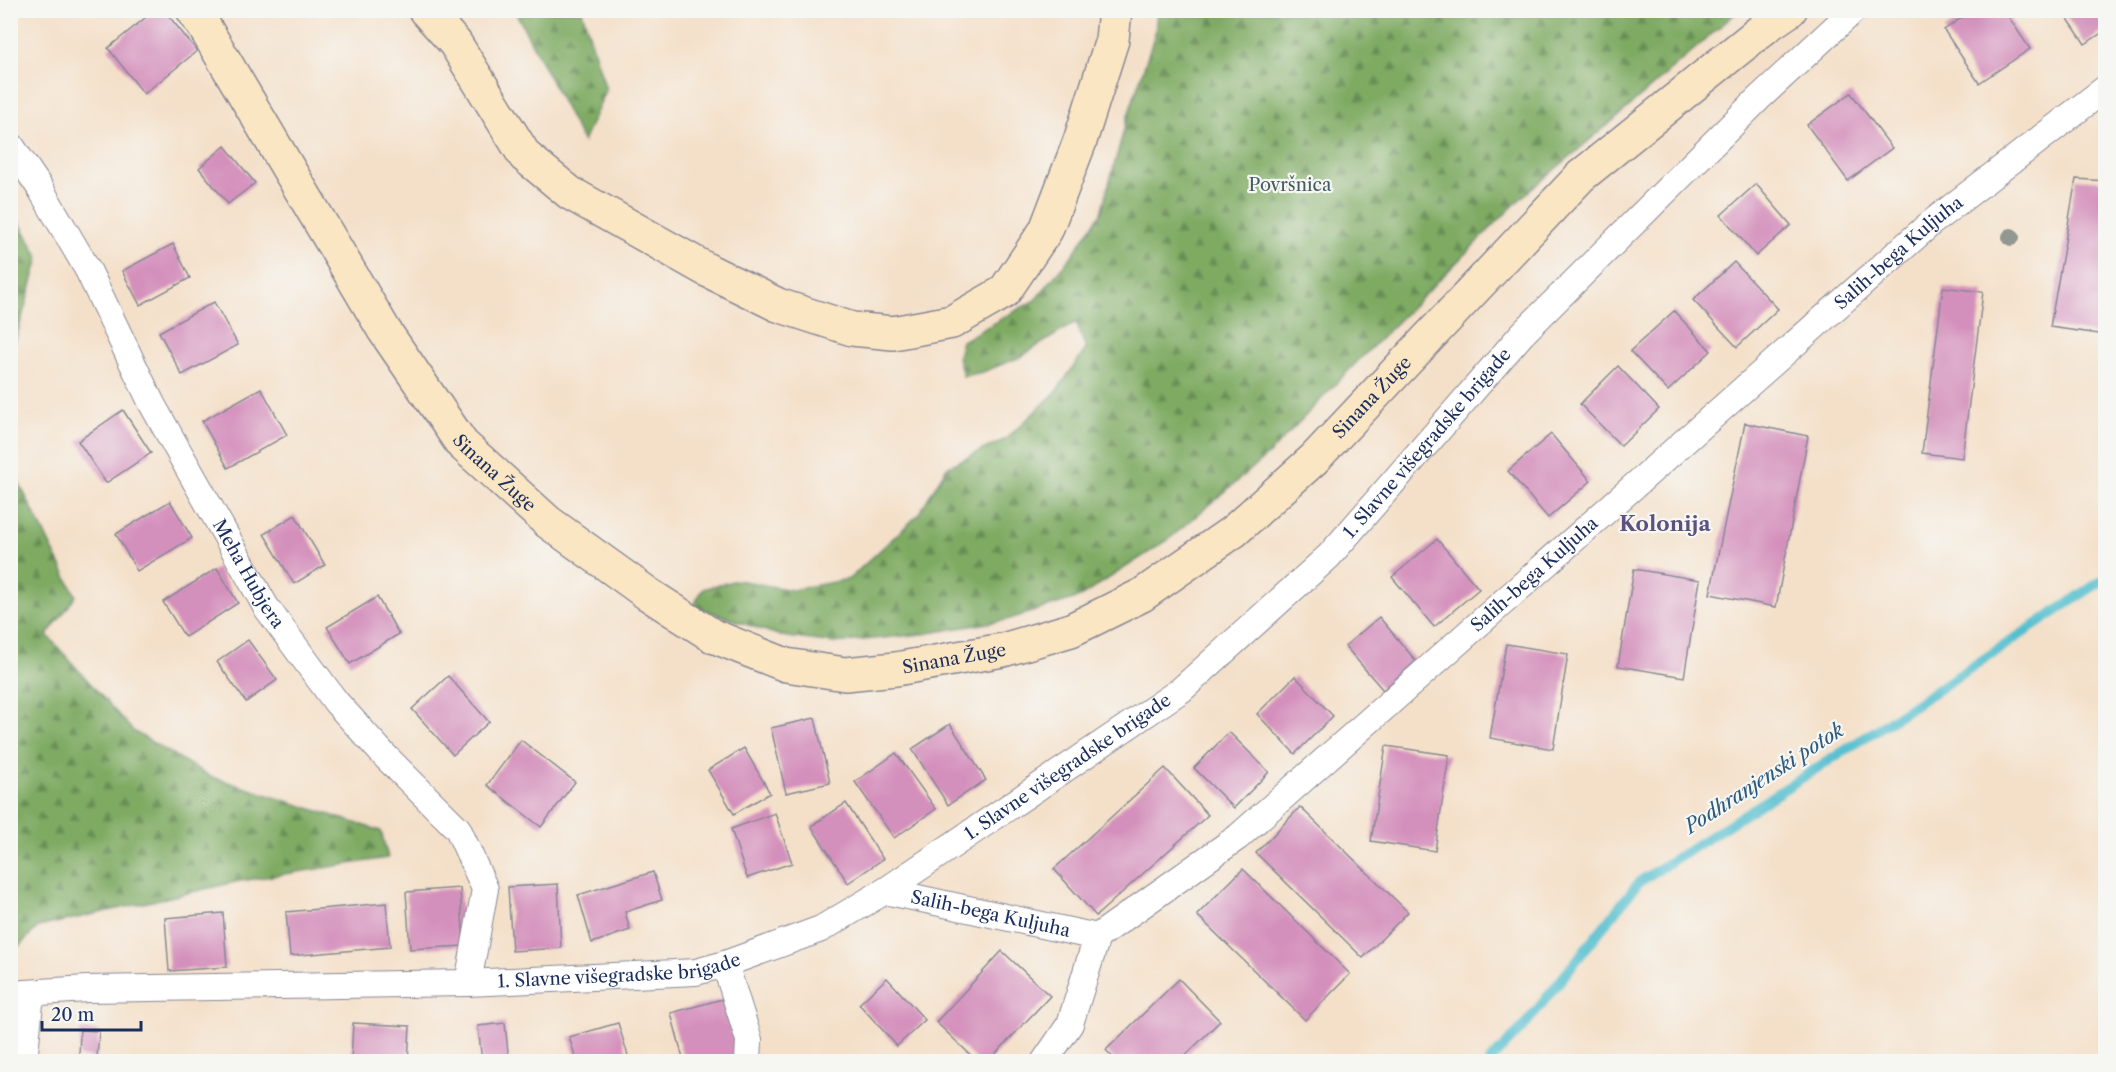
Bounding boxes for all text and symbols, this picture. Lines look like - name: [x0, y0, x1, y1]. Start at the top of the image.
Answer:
- park label: Površnica: [1249, 174, 1332, 196]
- street label: Salih-bega Kuljuha: [1830, 191, 1968, 314]
- street label: 1. Slavne višegradske brigade: [1338, 344, 1516, 543]
- street label: Sinana Žuge: [1328, 352, 1416, 443]
- street label: Sinana Žuge: [448, 430, 540, 516]
- district label: Kolonija: [1619, 511, 1711, 536]
- street label: Salih-bega Kuljuha: [1466, 512, 1603, 637]
- street label: Meha Hubjera: [208, 515, 289, 633]
- street label: Sinana Žuge: [900, 639, 1008, 679]
- street label: 1. Slavne višegradske brigade: [960, 689, 1175, 845]
- water label: Podhranjenski potok: [1678, 717, 1849, 840]
- street label: Salih-bega Kuljuha: [909, 886, 1073, 942]
- street label: 1. Slavne višegradske brigade: [497, 948, 744, 993]
- scale bar: [42, 994, 141, 1032]
- text: 20 m: [51, 1004, 95, 1026]

